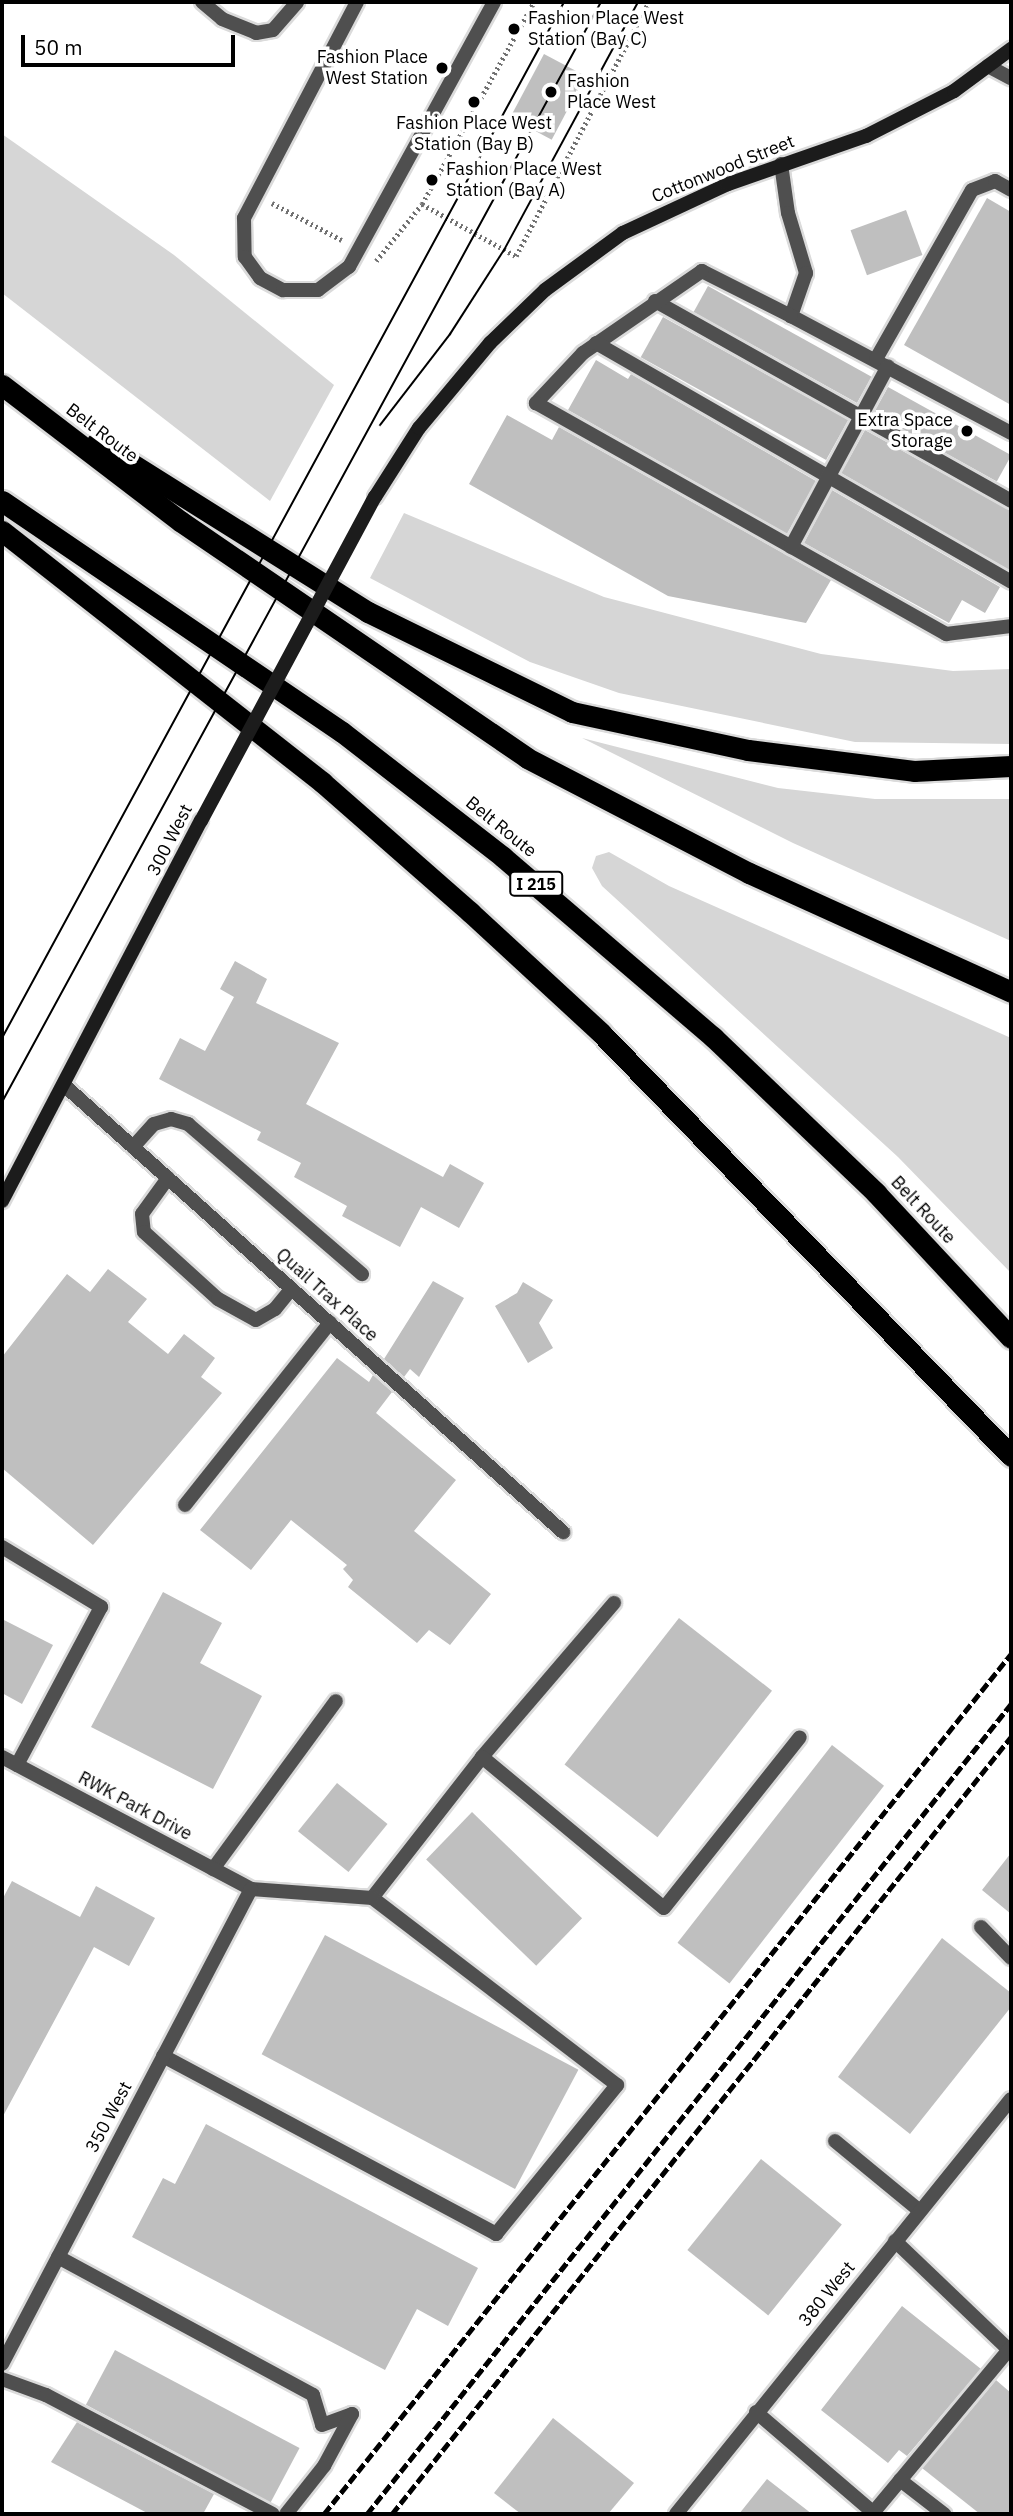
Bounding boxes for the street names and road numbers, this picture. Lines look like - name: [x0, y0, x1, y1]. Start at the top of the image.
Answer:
- street label: Cottonwood Street: [649, 131, 797, 207]
- street label: Belt Route: [62, 399, 142, 467]
- street label: Belt Route: [461, 792, 541, 862]
- street label: 300 West: [143, 801, 197, 879]
- road number: I 215: [508, 872, 564, 897]
- street label: Belt Route: [886, 1172, 960, 1248]
- street label: Quail Trax Place: [272, 1244, 382, 1346]
- street label: RWK Park Drive: [75, 1767, 195, 1845]
- street label: 350 West: [81, 2078, 137, 2156]
- street label: 380 West: [794, 2257, 860, 2331]

